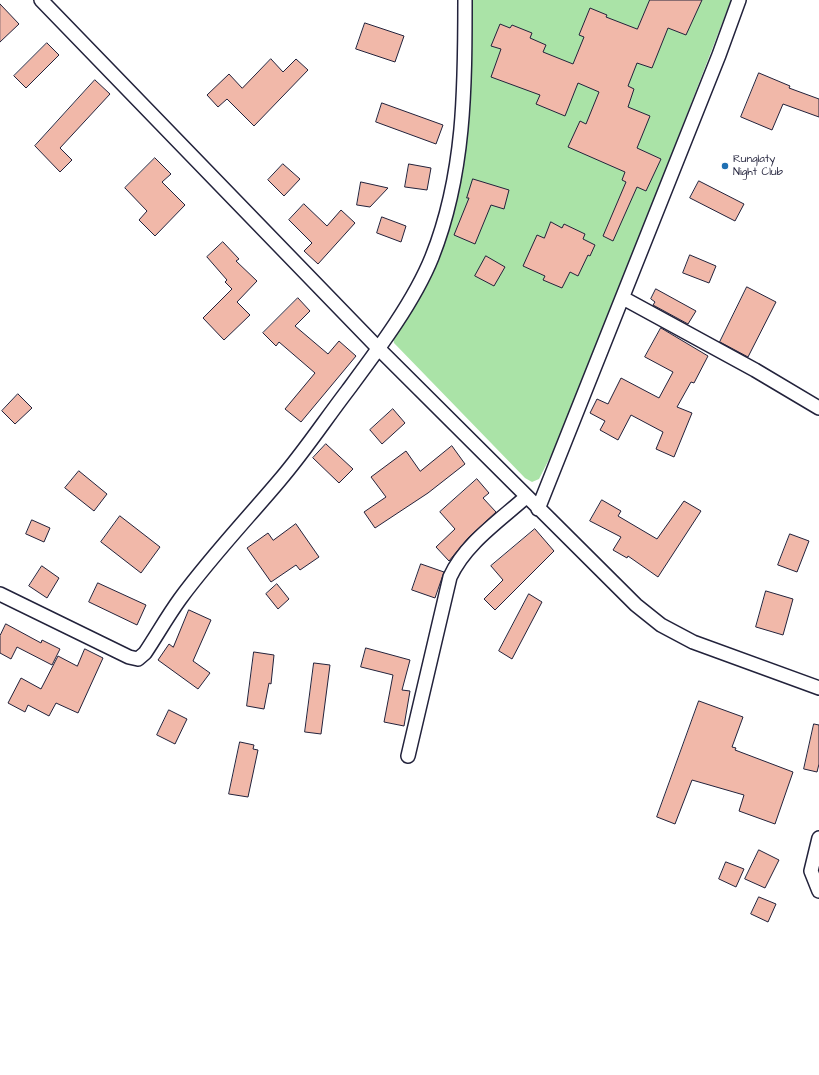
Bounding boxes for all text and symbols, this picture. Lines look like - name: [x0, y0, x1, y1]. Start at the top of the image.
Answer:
- place label: Runglaty Night Club: [733, 153, 783, 179]
- marker: Runglaty Night Club: [720, 161, 730, 171]

